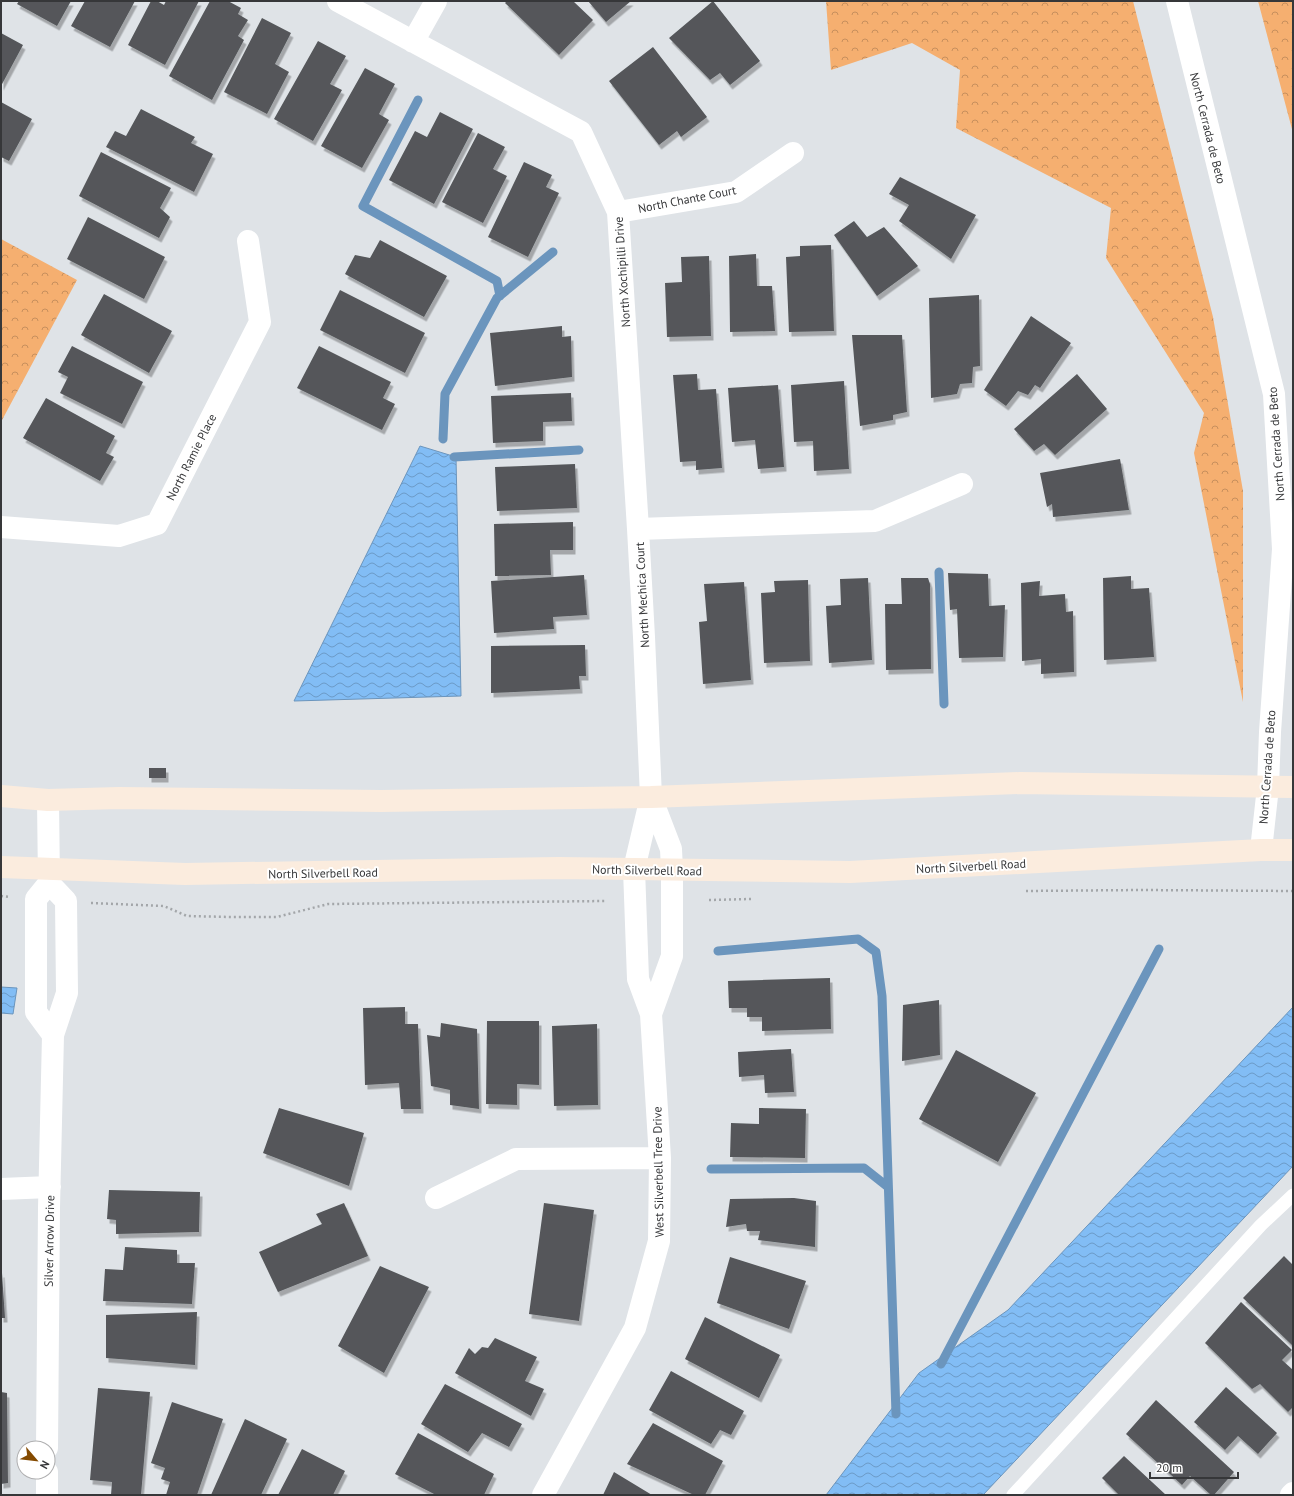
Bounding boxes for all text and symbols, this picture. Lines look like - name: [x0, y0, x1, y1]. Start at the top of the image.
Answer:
- street label: North Cerrada de Beto: [1187, 71, 1229, 185]
- street label: North Chante Court: [637, 182, 737, 216]
- street label: North Xochipilli Drive: [611, 216, 633, 328]
- street label: North Cerrada de Beto: [1265, 386, 1287, 502]
- street label: North Ramie Place: [163, 411, 219, 503]
- street label: North Mechica Court: [632, 542, 652, 648]
- street label: North Cerrada de Beto: [1256, 709, 1278, 825]
- street label: North Silverbell Road: [916, 856, 1026, 876]
- street label: North Silverbell Road: [592, 862, 702, 878]
- street label: North Silverbell Road: [268, 865, 378, 881]
- street label: West Silverbell Tree Drive: [649, 1106, 667, 1238]
- street label: Silver Arrow Drive: [41, 1195, 57, 1287]
- north arrow: [16, 1440, 56, 1480]
- scale bar: [1150, 1454, 1238, 1480]
- text: N: [37, 1458, 53, 1471]
- text: 20 m: [1156, 1460, 1182, 1475]

